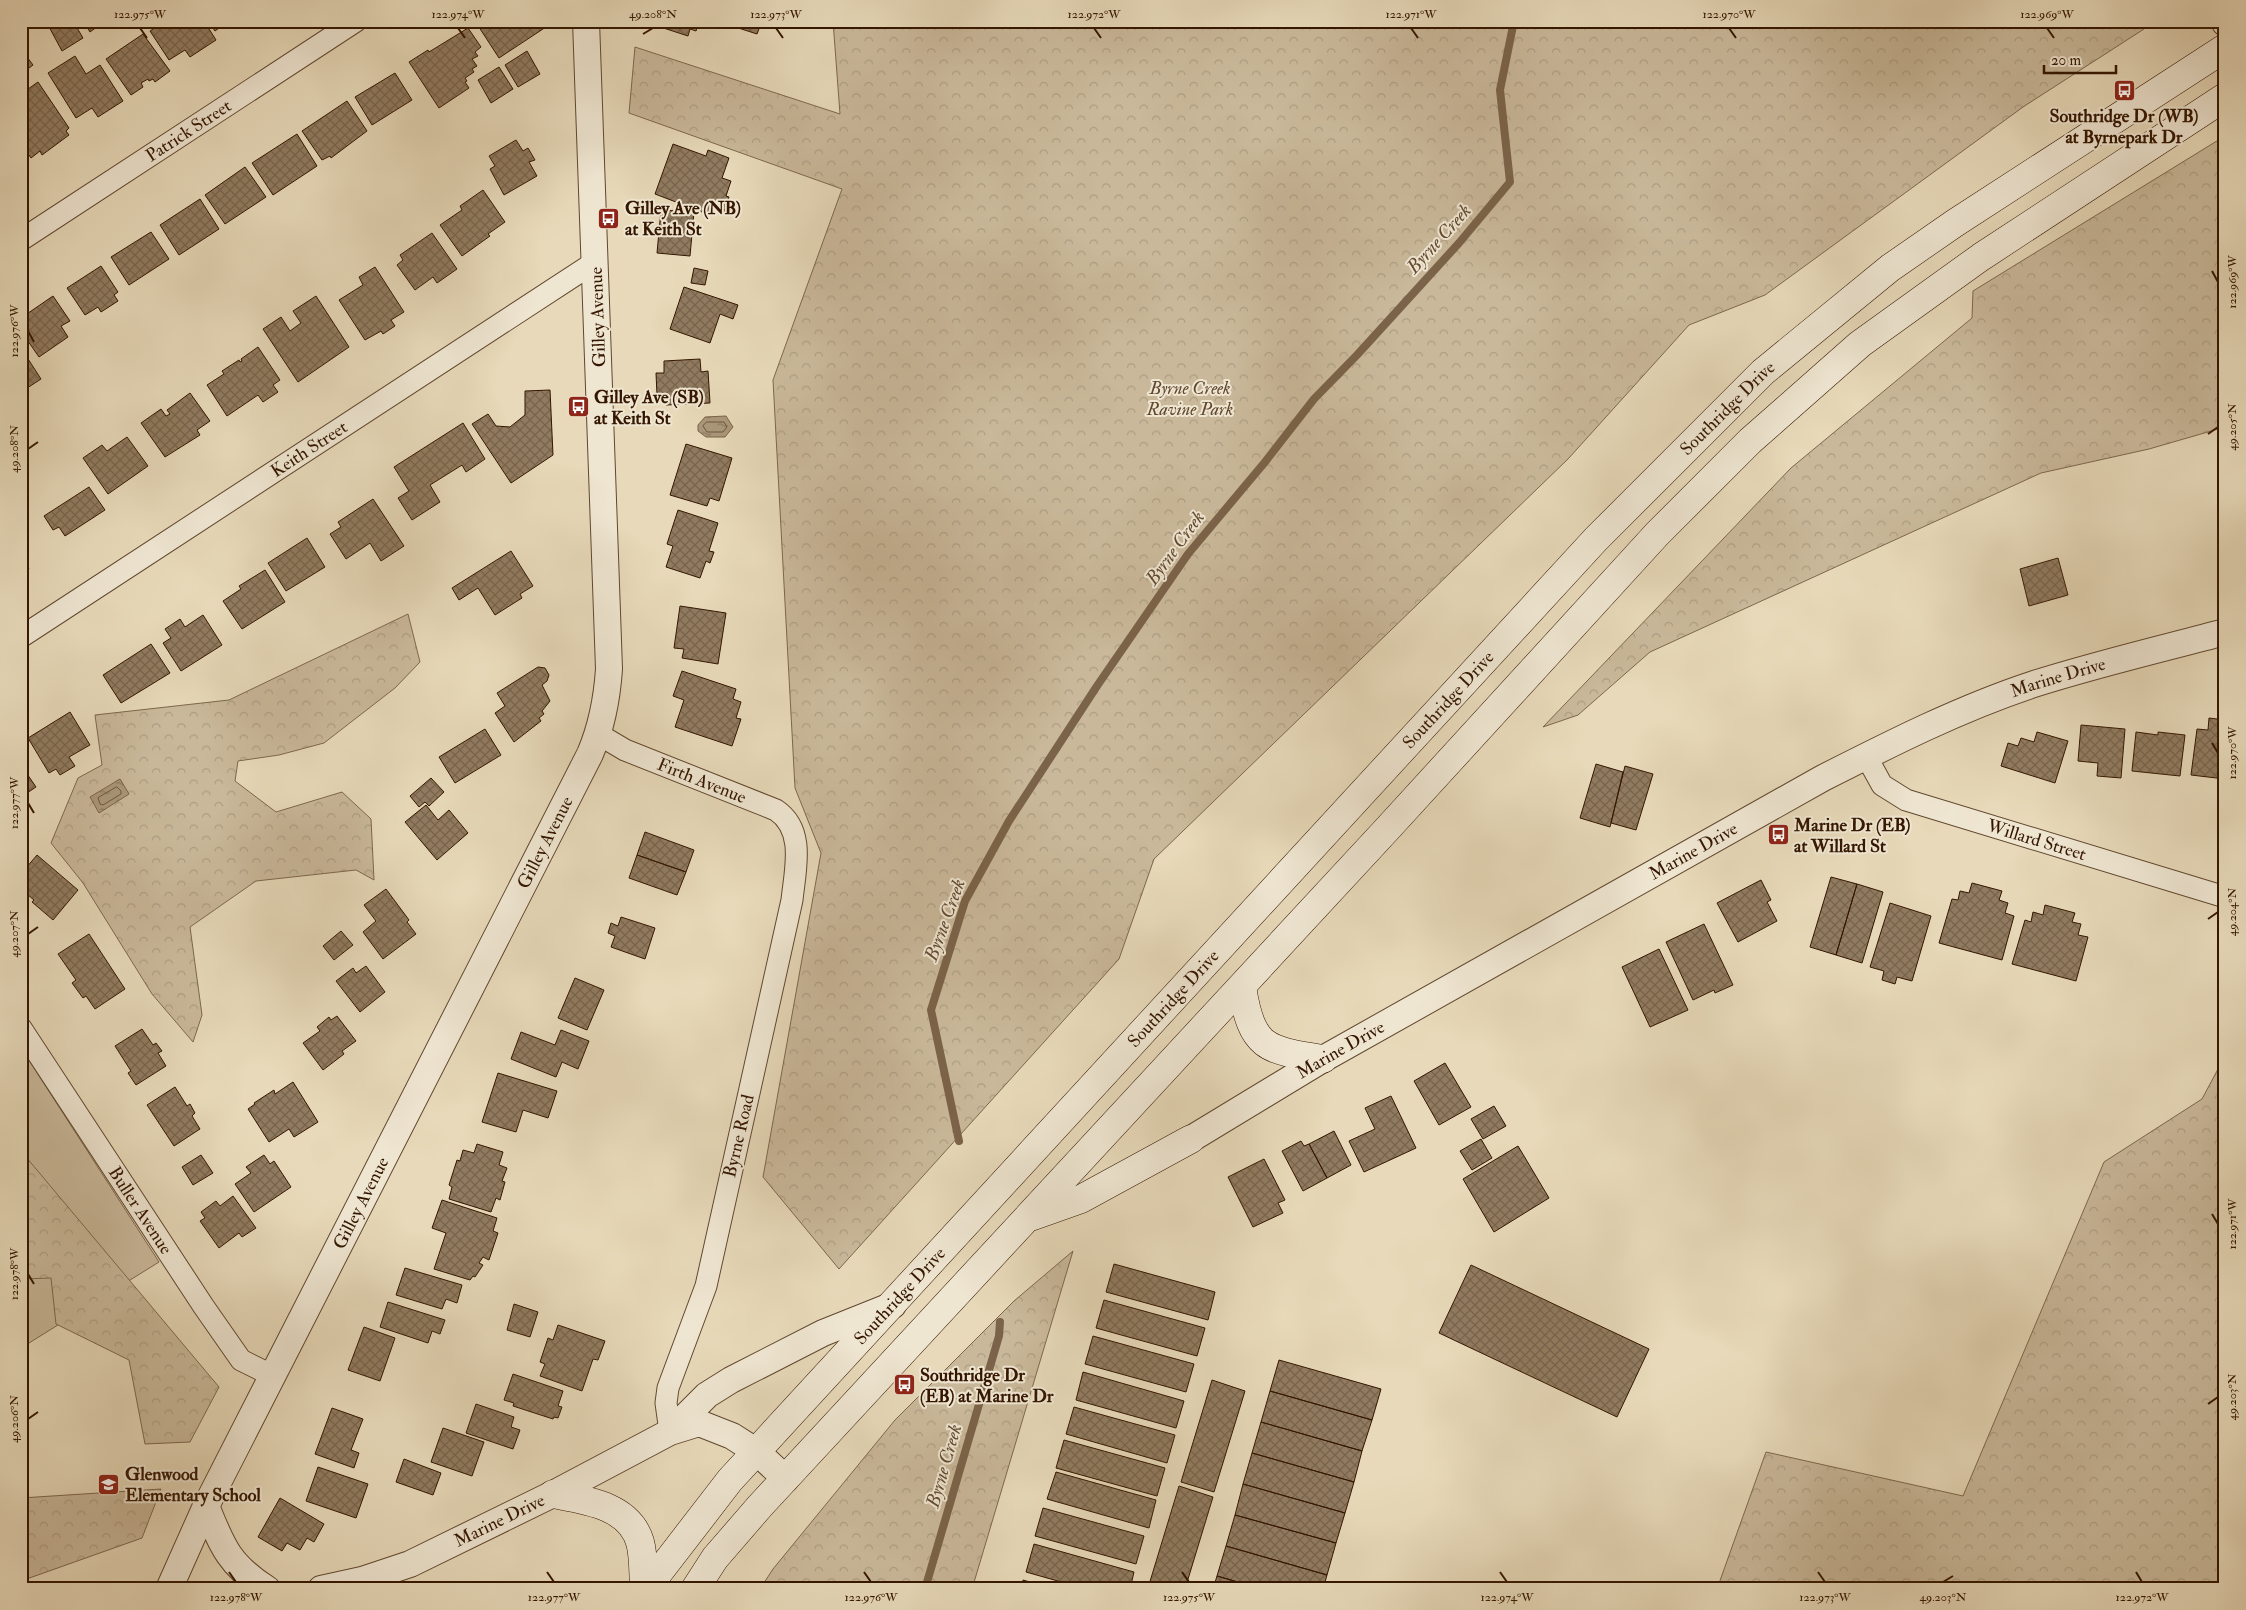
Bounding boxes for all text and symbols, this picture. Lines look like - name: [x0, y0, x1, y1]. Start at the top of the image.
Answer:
- text: 122.975°W: [114, 7, 167, 22]
- text: 122.974°W: [431, 7, 485, 22]
- text: 49.208°N: [629, 7, 677, 22]
- text: 122.973°W: [750, 7, 803, 22]
- text: 122.972°W: [1068, 7, 1121, 22]
- text: 122.971°W: [1385, 7, 1437, 22]
- text: 122.970°W: [1703, 7, 1756, 22]
- text: 122.969°W: [2020, 7, 2075, 22]
- scale bar: [2044, 42, 2116, 74]
- text: 20 m: [2051, 51, 2081, 70]
- bus stop icon: Southridge Dr (WB) at Byrnepark Dr: [2112, 79, 2136, 103]
- street label: Patrick Street: [141, 94, 236, 167]
- place label: Southridge Dr (WB) at Byrnepark Dr: [2049, 105, 2199, 149]
- place label: Gilley Ave (NB) at Keith St: [625, 197, 741, 241]
- water label: Byrne Creek: [1401, 199, 1477, 280]
- bus stop icon: Gilley Ave (NB) at Keith St: [597, 206, 621, 230]
- text: 122.969°W: [2225, 254, 2240, 309]
- street label: Gilley Avenue: [585, 266, 611, 368]
- text: 122.976°W: [7, 304, 22, 357]
- street label: Southridge Drive: [1675, 355, 1780, 460]
- park label: Byrne Creek Ravine Park: [1146, 377, 1233, 421]
- place label: Gilley Ave (SB) at Keith St: [594, 386, 704, 430]
- bus stop icon: Gilley Ave (SB) at Keith St: [566, 395, 590, 419]
- text: 49.205°N: [2225, 403, 2240, 451]
- street label: Keith Street: [266, 415, 352, 482]
- text: 49.208°N: [7, 425, 22, 473]
- water label: Byrne Creek: [1140, 506, 1210, 590]
- street label: Southridge Drive: [1397, 646, 1499, 754]
- street label: Marine Drive: [2007, 652, 2108, 703]
- text: 122.970°W: [2225, 726, 2240, 780]
- street label: Firth Avenue: [654, 752, 750, 809]
- text: 122.977°W: [7, 776, 22, 829]
- street label: Gilley Avenue: [512, 792, 578, 892]
- place label: Marine Dr (EB) at Willard St: [1793, 814, 1911, 858]
- street label: Willard Street: [1983, 814, 2089, 866]
- street label: Marine Drive: [1645, 817, 1742, 885]
- bus stop icon: Marine Dr (EB) at Willard St: [1766, 823, 1790, 847]
- water label: Byrne Creek: [919, 876, 971, 965]
- text: 49.204°N: [2225, 887, 2240, 936]
- text: 49.207°N: [7, 910, 22, 958]
- street label: Southridge Drive: [1122, 944, 1224, 1052]
- street label: Marine Drive: [1292, 1015, 1389, 1084]
- street label: Byrne Road: [718, 1092, 760, 1180]
- street label: Gilley Avenue: [328, 1153, 394, 1253]
- street label: Buller Avenue: [103, 1162, 178, 1259]
- text: 122.971°W: [2225, 1198, 2240, 1250]
- street label: Southridge Drive: [849, 1242, 951, 1350]
- text: 122.978°W: [7, 1247, 22, 1300]
- place label: Southridge Dr (EB) at Marine Dr: [920, 1364, 1054, 1408]
- bus stop icon: Southridge Dr (EB) at Marine Dr: [892, 1373, 916, 1397]
- text: 49.203°N: [2225, 1373, 2240, 1420]
- text: 49.206°N: [7, 1395, 22, 1443]
- water label: Byrne Creek: [920, 1421, 967, 1511]
- place label: Glenwood Elementary School: [125, 1463, 261, 1507]
- school or university icon: Glenwood Elementary School: [97, 1472, 121, 1496]
- street label: Marine Drive: [450, 1488, 549, 1552]
- text: 122.978°W: [210, 1590, 263, 1605]
- text: 122.977°W: [528, 1590, 581, 1605]
- text: 122.976°W: [845, 1590, 898, 1605]
- text: 122.975°W: [1163, 1590, 1216, 1605]
- text: 122.974°W: [1480, 1590, 1534, 1605]
- text: 122.973°W: [1799, 1590, 1852, 1605]
- text: 49.203°N: [1920, 1590, 1967, 1605]
- text: 122.972°W: [2116, 1590, 2169, 1605]

